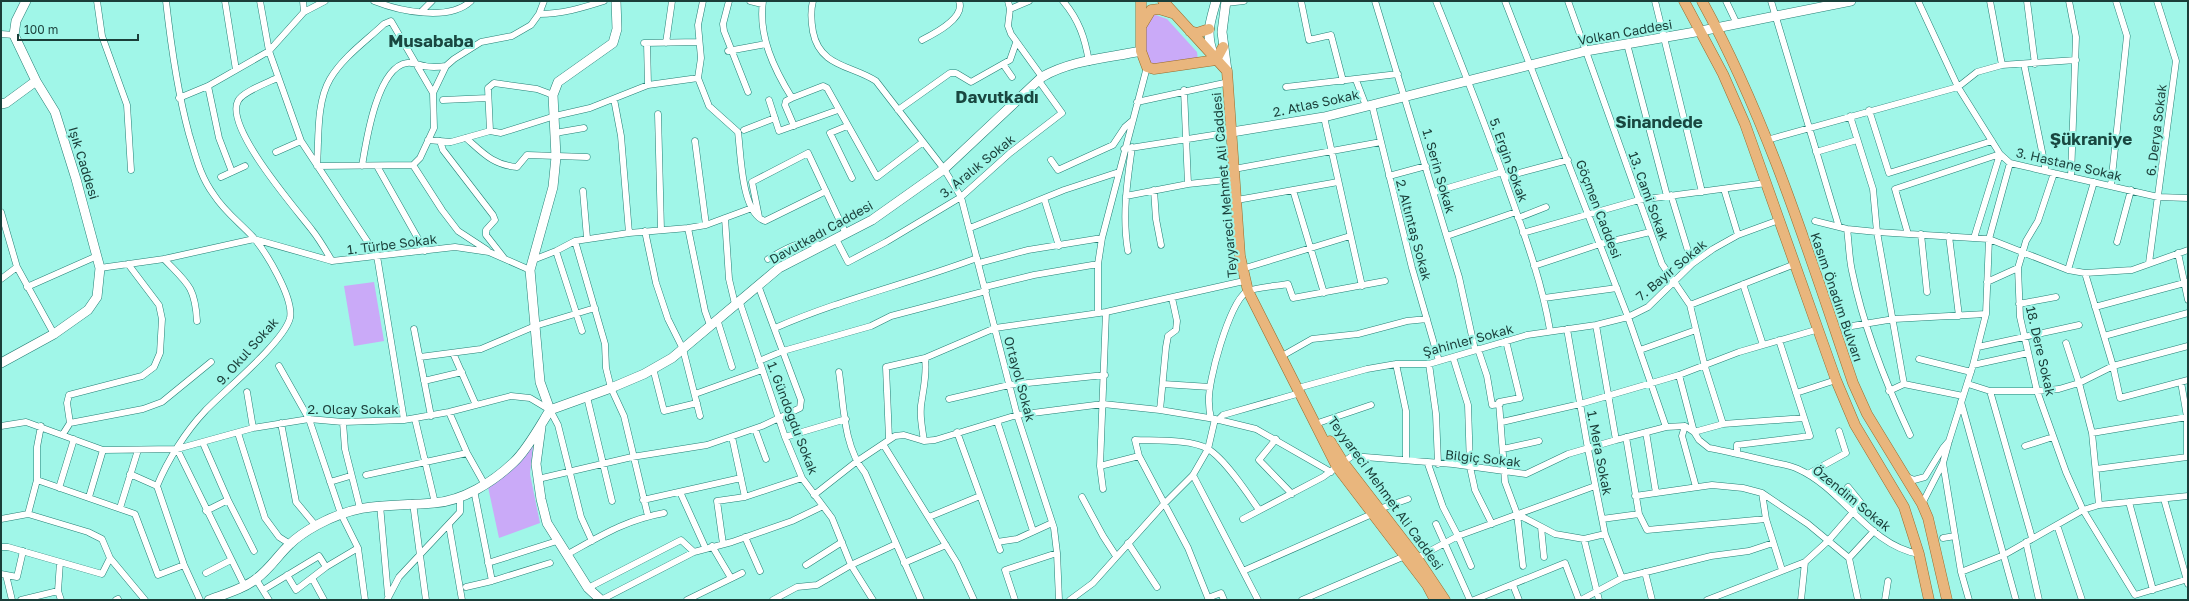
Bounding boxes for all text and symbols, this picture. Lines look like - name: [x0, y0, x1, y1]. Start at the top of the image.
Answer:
- scale bar: [18, 16, 138, 42]
- street label: Volkan Caddesi: [1576, 16, 1674, 48]
- text: 100 m: [24, 22, 58, 37]
- district label: Musababa: [388, 30, 474, 51]
- street label: 6. Derya Sokak: [2142, 82, 2170, 177]
- district label: Davutkadı: [955, 86, 1039, 107]
- street label: 2. Atlas Sokak: [1271, 86, 1361, 120]
- street label: Teyyareci Mehmet Ali Caddesi: [1208, 92, 1240, 278]
- district label: Sinandede: [1615, 111, 1703, 132]
- street label: 5. Ergin Sokak: [1486, 116, 1532, 205]
- street label: Işık Caddesi: [65, 125, 103, 201]
- street label: 1. Serin Sokak: [1419, 127, 1459, 216]
- district label: Şükraniye: [2050, 128, 2132, 149]
- street label: 3. Aralık Sokak: [936, 130, 1018, 201]
- street label: 3. Hastane Sokak: [2014, 144, 2124, 184]
- street label: 13. Cami Sokak: [1625, 149, 1673, 243]
- street label: Göçmen Caddesi: [1573, 157, 1625, 261]
- street label: 2. Altıntaş Sokak: [1393, 178, 1435, 283]
- street label: Davutkadı Caddesi: [766, 197, 876, 267]
- street label: 1. Türbe Sokak: [346, 230, 438, 257]
- street label: Kasım Önadım Bulvarı: [1807, 230, 1867, 364]
- street label: 7. Bayır Sokak: [1633, 236, 1710, 304]
- street label: 18. Dere Sokak: [2023, 304, 2059, 398]
- street label: 9. Okul Sokak: [213, 313, 282, 388]
- street label: Şahinler Sokak: [1421, 320, 1516, 360]
- street label: Ortayol Sokak: [1001, 335, 1039, 424]
- street label: 1. Gündoğdu Sokak: [764, 359, 822, 477]
- street label: 2. Olcay Sokak: [307, 401, 399, 417]
- street label: 1. Mera Sokak: [1584, 409, 1616, 497]
- street label: Teyyareci Mehmet Ali Caddesi: [1325, 413, 1447, 573]
- street label: Bilgiç Sokak: [1444, 446, 1522, 470]
- street label: Özendim Sokak: [1810, 462, 1895, 535]

